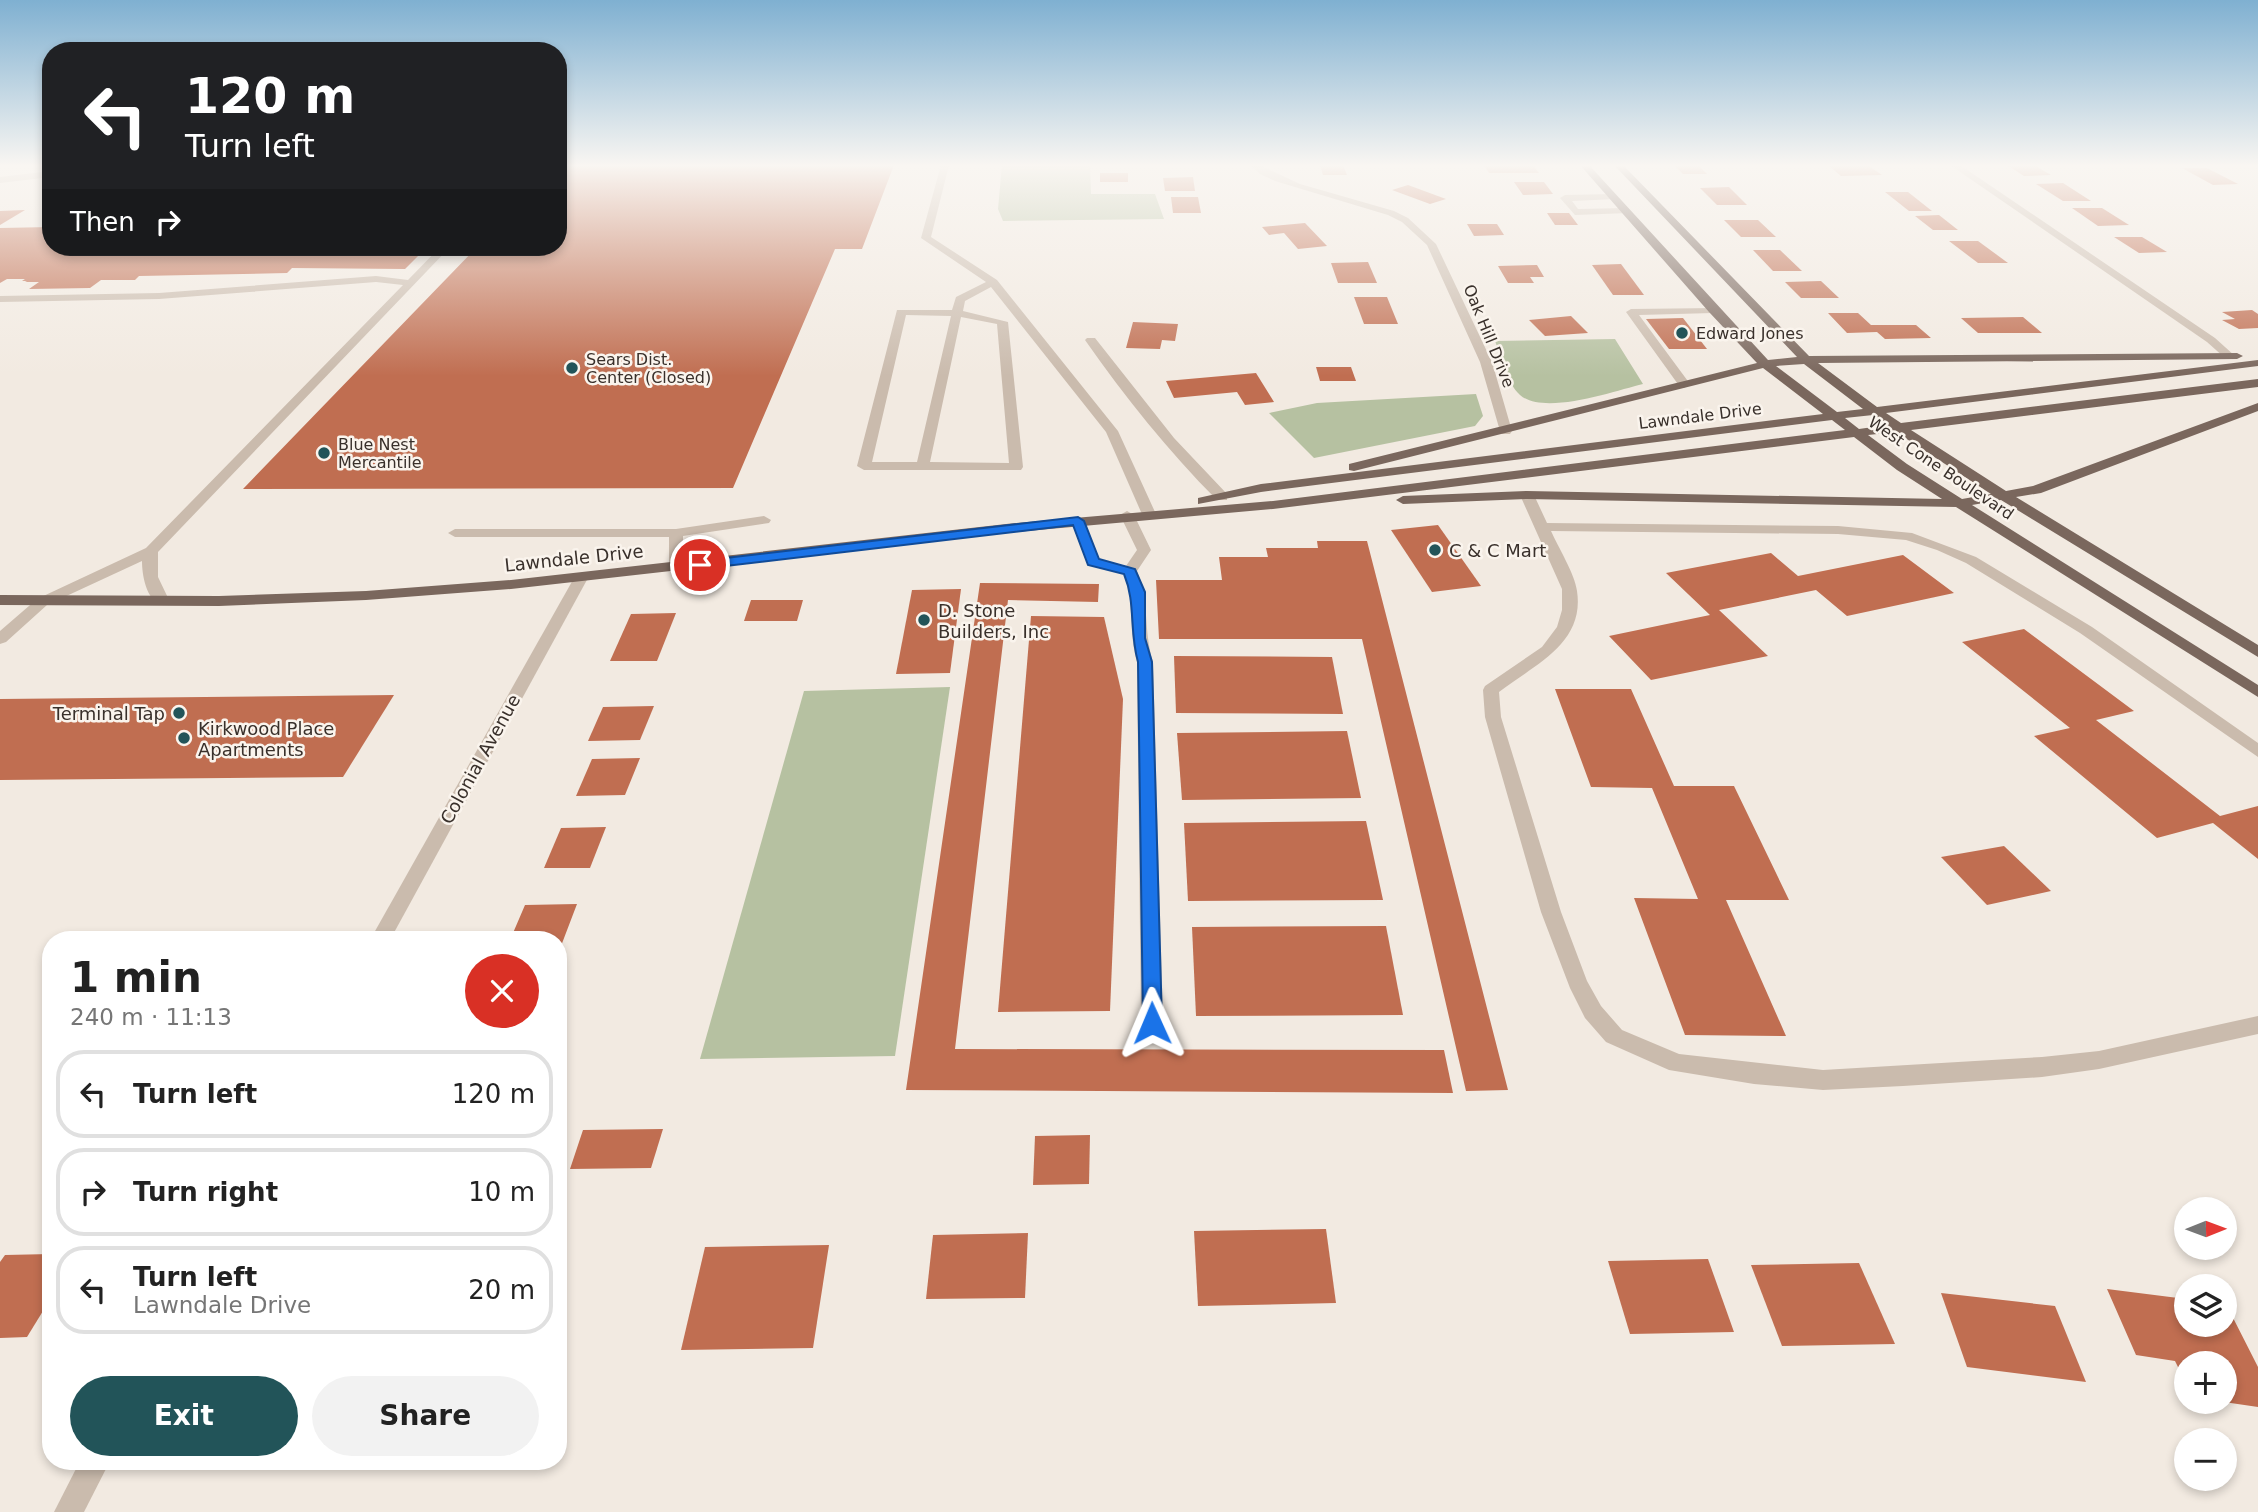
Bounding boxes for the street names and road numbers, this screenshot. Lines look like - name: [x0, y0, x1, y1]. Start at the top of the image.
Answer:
- street label: Oak Hill Drive: [1460, 282, 1518, 390]
- street label: Lawndale Drive: [1637, 399, 1763, 433]
- street label: West Cone Boulevard: [1865, 412, 2017, 524]
- street label: Lawndale Drive: [504, 540, 644, 576]
- street label: Colonial Avenue: [436, 691, 524, 827]

